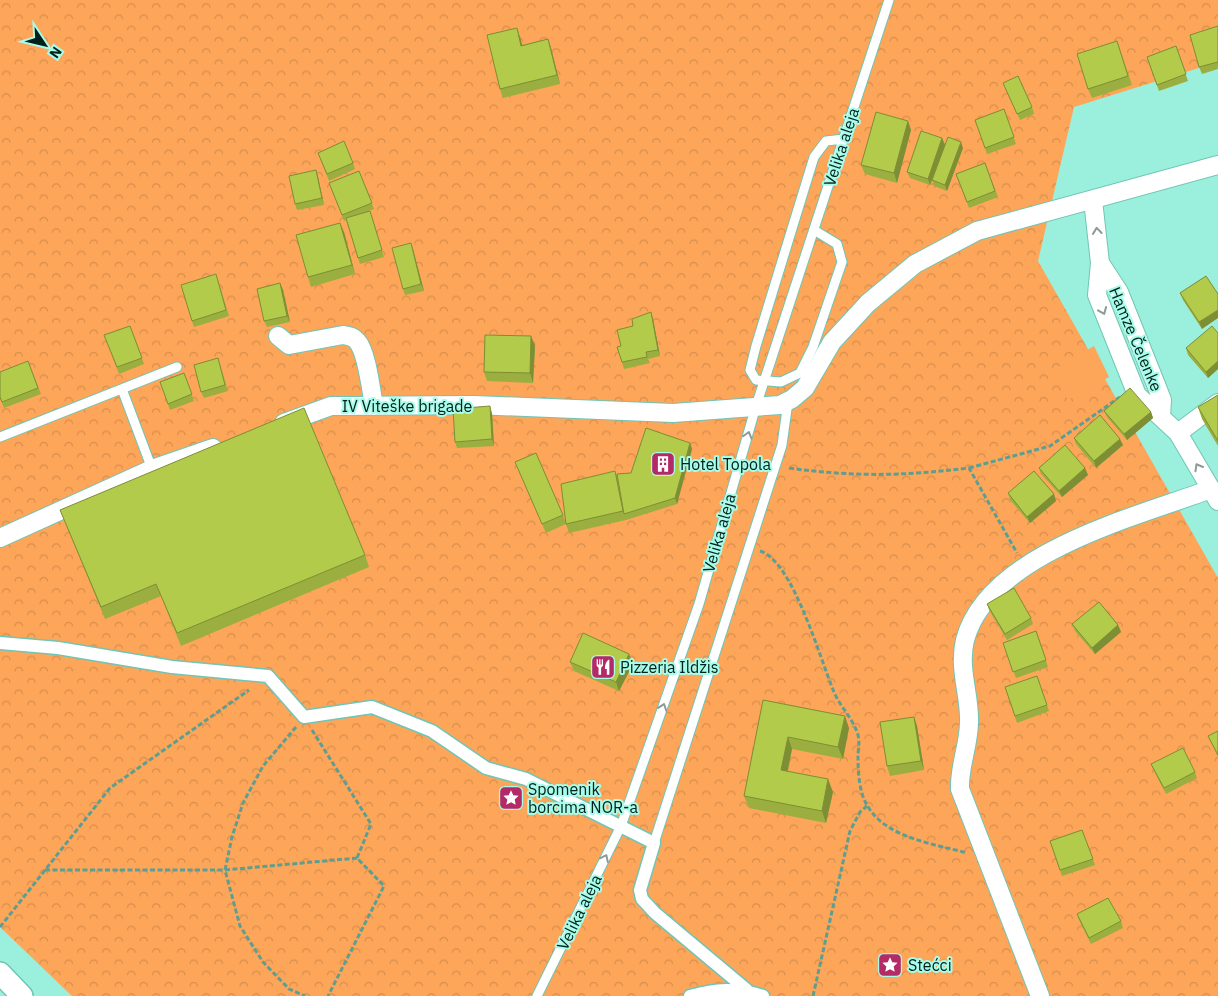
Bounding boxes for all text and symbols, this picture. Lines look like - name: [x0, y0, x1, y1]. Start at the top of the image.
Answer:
- north arrow: [20, 20, 70, 70]
- text: N: [45, 43, 66, 62]
- street label: Velika aleja: [819, 105, 863, 189]
- one-way arrow: [1092, 227, 1103, 235]
- street label: Hamze Čelenke: [1105, 283, 1168, 394]
- one-way arrow: [1098, 306, 1108, 314]
- street label: IV Viteške brigade: [342, 396, 473, 416]
- one-way arrow: [742, 430, 753, 439]
- building icon: Hotel Topola: [650, 451, 676, 477]
- place label: Hotel Topola: [680, 454, 771, 474]
- one-way arrow: [1194, 464, 1204, 473]
- street label: Velika aleja: [698, 491, 740, 575]
- restaurant icon: Pizzeria Ildžis: [590, 654, 616, 680]
- place label: Pizzeria Ildžis: [620, 657, 719, 677]
- one-way arrow: [657, 703, 667, 711]
- place label: Spomenik borcima NOR-a: [528, 779, 638, 817]
- place icon: Spomenik borcima NOR-a: [498, 785, 524, 811]
- one-way arrow: [599, 854, 609, 863]
- street label: Velika aleja: [552, 871, 606, 953]
- place icon: Stećci: [877, 952, 903, 978]
- place label: Stećci: [908, 955, 952, 975]

